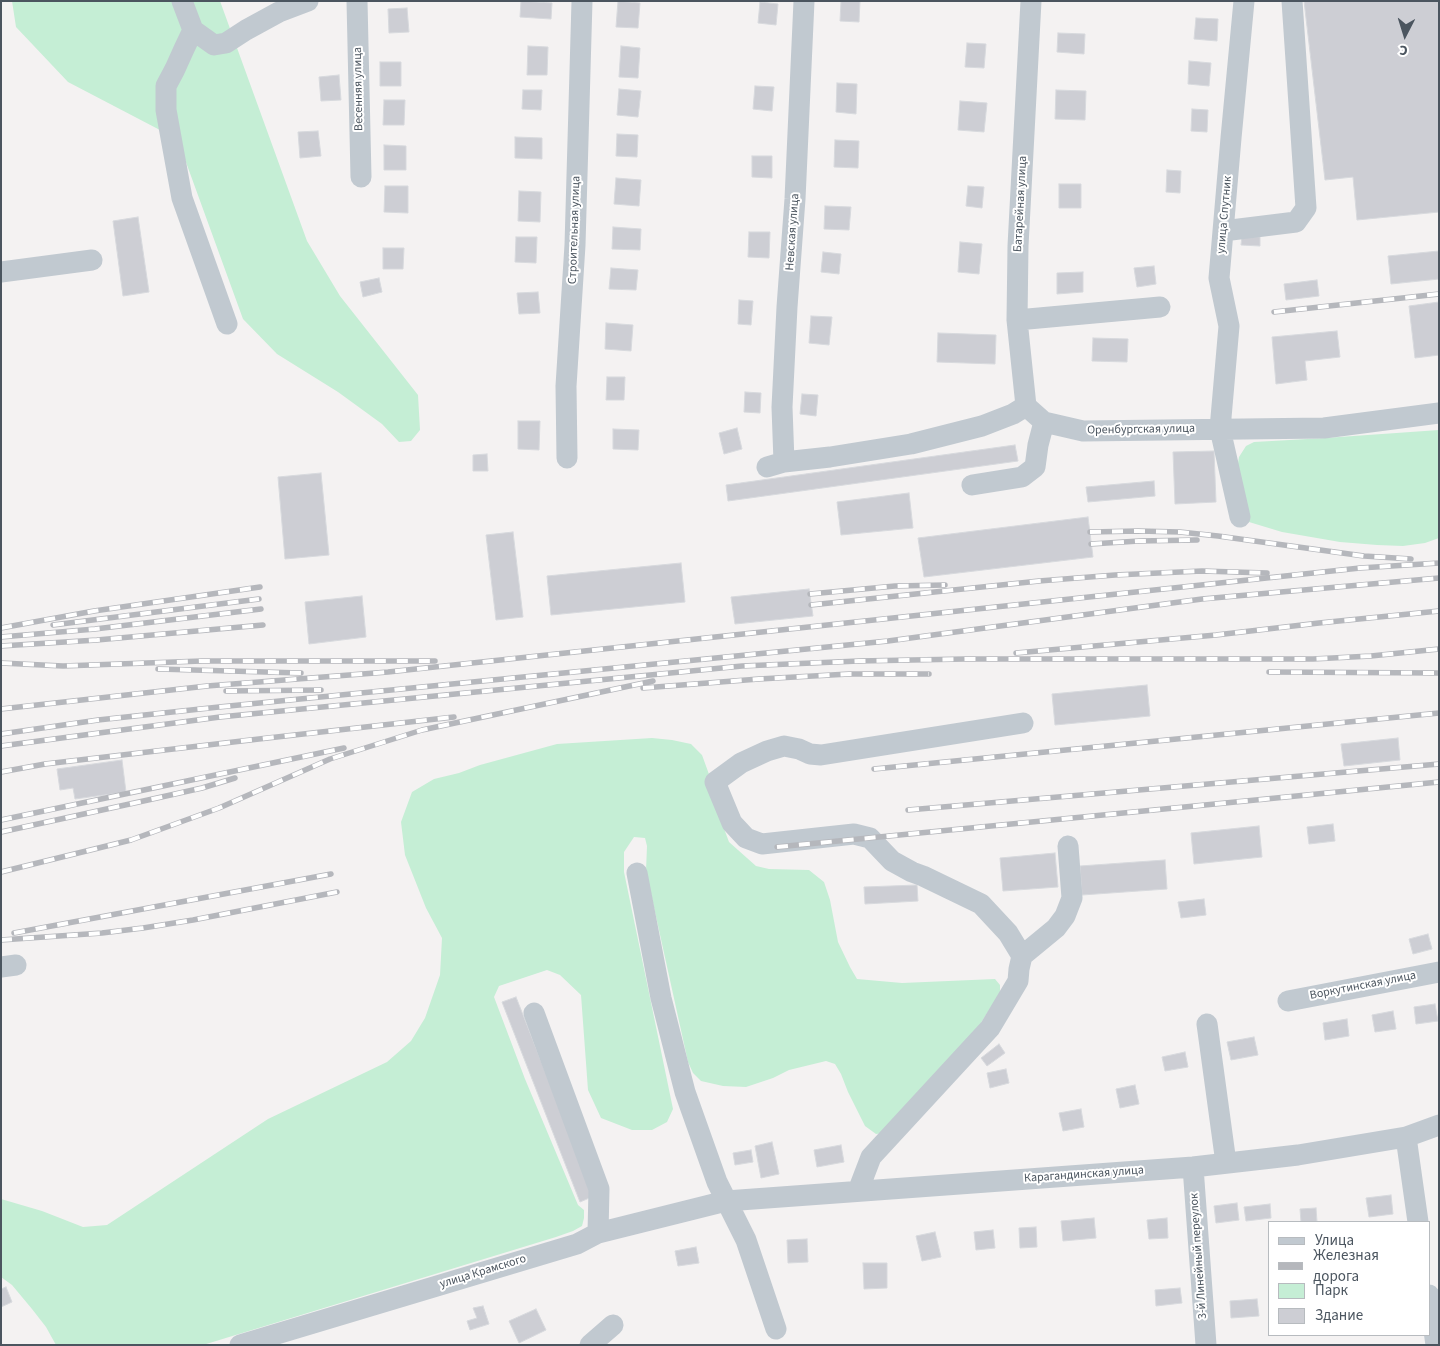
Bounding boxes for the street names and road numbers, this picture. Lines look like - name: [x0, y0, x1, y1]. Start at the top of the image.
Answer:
- street label: Весенняя улица: [351, 47, 367, 131]
- street label: Батарейная улица: [1011, 156, 1031, 252]
- street label: Строительная улица: [566, 176, 584, 284]
- street label: улица Спутник: [1214, 176, 1236, 254]
- street label: Невская улица: [783, 193, 803, 271]
- street label: Оренбургская улица: [1087, 422, 1195, 438]
- street label: Воркутинская улица: [1309, 969, 1417, 1003]
- street label: Карагандинская улица: [1024, 1164, 1144, 1186]
- street label: 3-й Линейный переулок: [1187, 1193, 1211, 1319]
- street label: улица Крамского: [438, 1252, 528, 1292]

